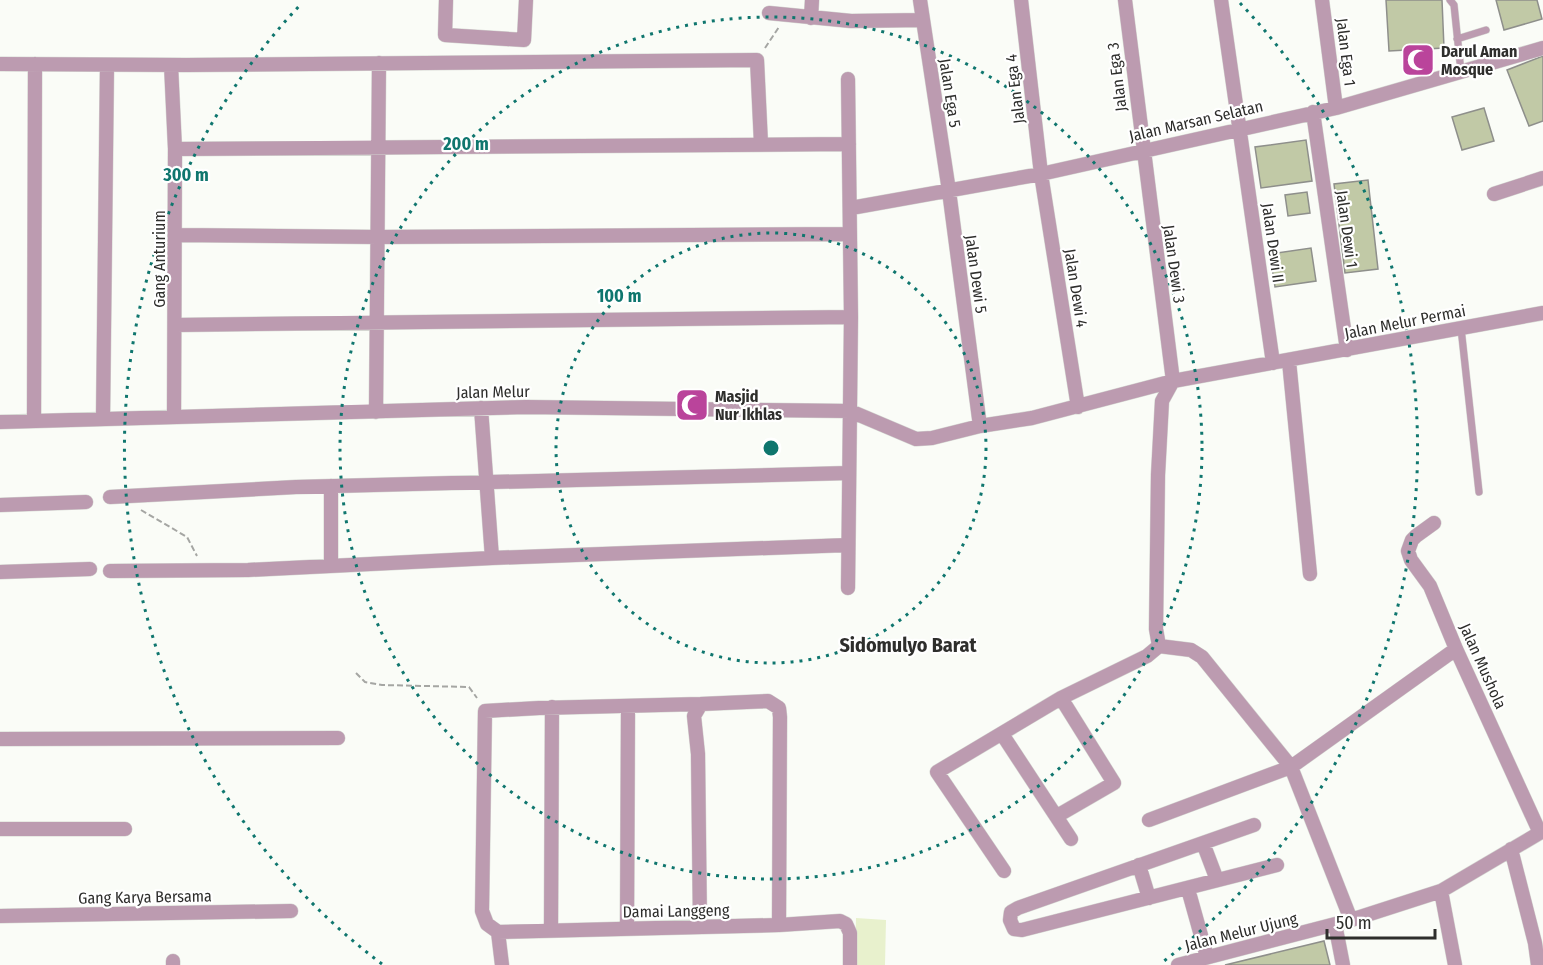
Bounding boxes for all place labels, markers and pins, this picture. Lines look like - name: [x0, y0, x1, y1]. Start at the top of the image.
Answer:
- mosque icon: Darul Aman Mosque: [1400, 42, 1436, 78]
- place label: Darul Aman Mosque: [1441, 42, 1517, 79]
- mosque icon: Masjid Nur Ikhlas: [674, 387, 710, 423]
- place label: Masjid Nur Ikhlas: [715, 387, 782, 424]
- centre of rings: [761, 438, 781, 458]

